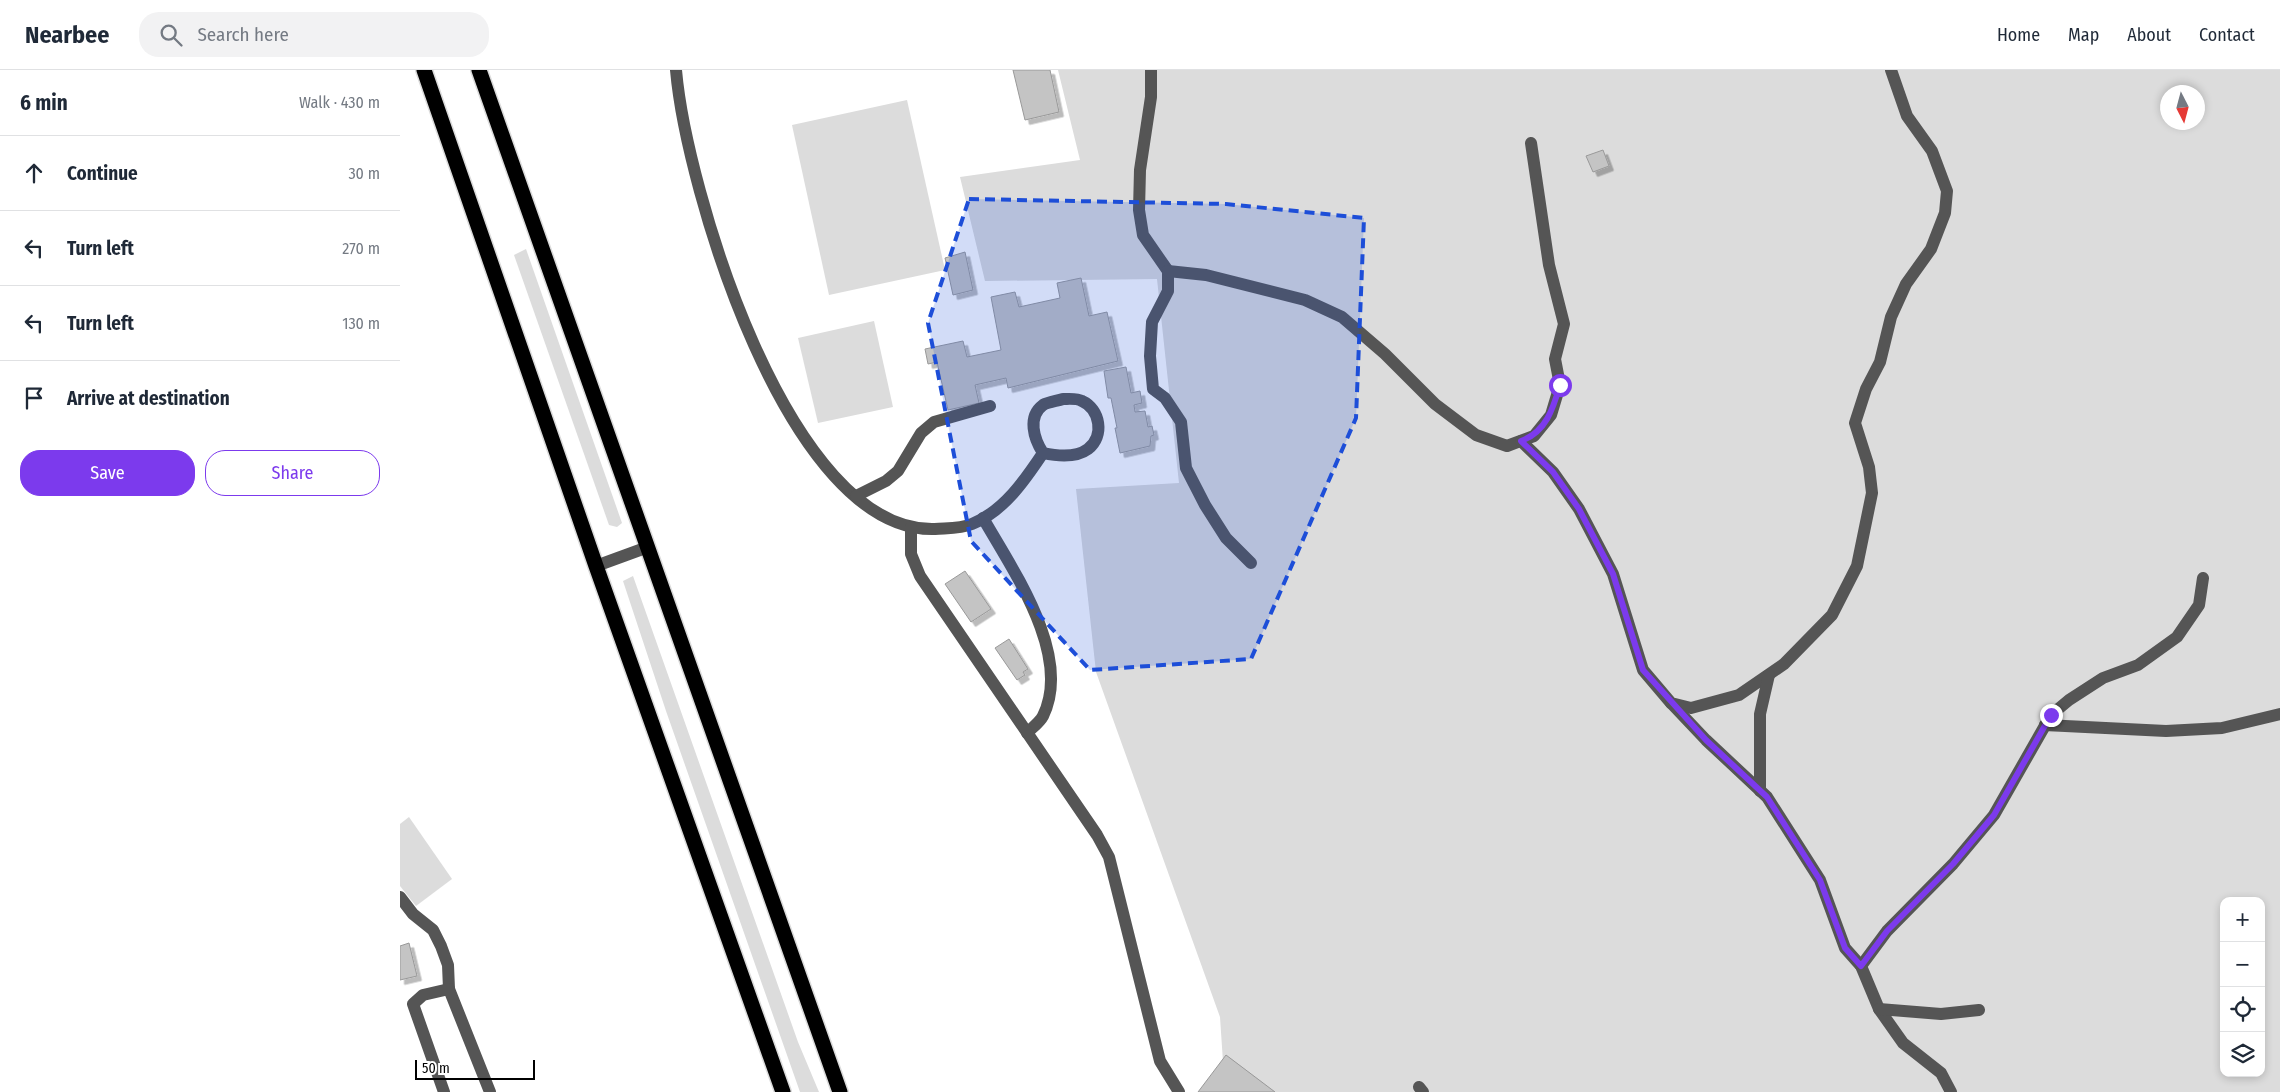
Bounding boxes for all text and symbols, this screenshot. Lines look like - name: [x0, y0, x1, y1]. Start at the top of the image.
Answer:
- search box: [139, 12, 489, 57]
- text: Nearbee: [25, 21, 109, 49]
- icon: search: [157, 21, 185, 49]
- text: Search here: [197, 23, 289, 46]
- text: Home: [1997, 24, 2040, 46]
- text: Map: [2068, 24, 2099, 46]
- text: About: [2127, 24, 2171, 46]
- text: Contact: [2199, 24, 2255, 46]
- north arrow: [2160, 85, 2205, 130]
- text: 6 min: [20, 90, 68, 116]
- text: Walk · 430 m: [299, 93, 380, 112]
- icon: ahead: [20, 159, 48, 187]
- text: Continue: [67, 162, 138, 185]
- text: 30 m: [348, 164, 380, 183]
- icon: left: [20, 234, 48, 262]
- text: Turn left: [67, 237, 134, 260]
- text: 270 m: [342, 239, 380, 258]
- icon: left: [20, 309, 48, 337]
- text: Turn left: [67, 312, 134, 335]
- text: 130 m: [342, 314, 380, 333]
- route start: [1549, 374, 1572, 397]
- icon: arrive: [20, 384, 48, 412]
- text: Arrive at destination: [67, 387, 230, 410]
- button: Save: [20, 450, 195, 496]
- button: Share: [205, 450, 380, 496]
- route end: [2040, 704, 2063, 727]
- map controls: [2220, 897, 2265, 1077]
- button: +: [2220, 897, 2265, 942]
- button: −: [2220, 942, 2265, 987]
- button: locate: [2220, 987, 2265, 1032]
- button: layers: [2220, 1032, 2265, 1077]
- scale bar: [415, 1057, 535, 1080]
- text: 50 m: [422, 1060, 450, 1077]

